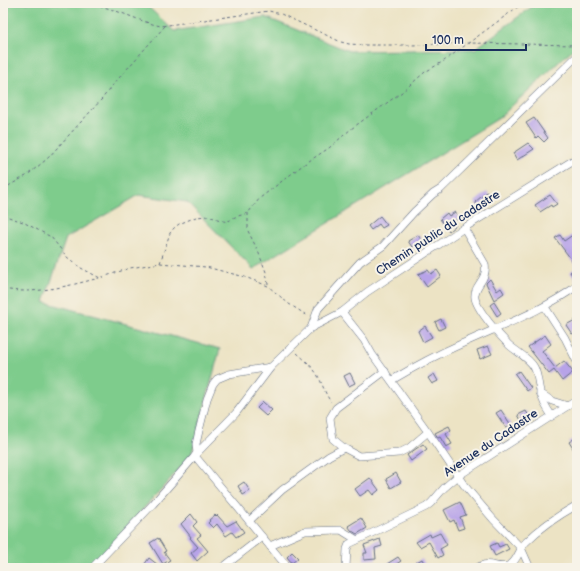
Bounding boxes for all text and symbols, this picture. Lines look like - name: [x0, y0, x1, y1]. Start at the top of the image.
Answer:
- scale bar: [426, 26, 526, 52]
- text: 100 m: [432, 33, 464, 48]
- street label: Chemin public du cadastre: [373, 187, 503, 279]
- street label: Avenue du Cadastre: [441, 406, 541, 480]

